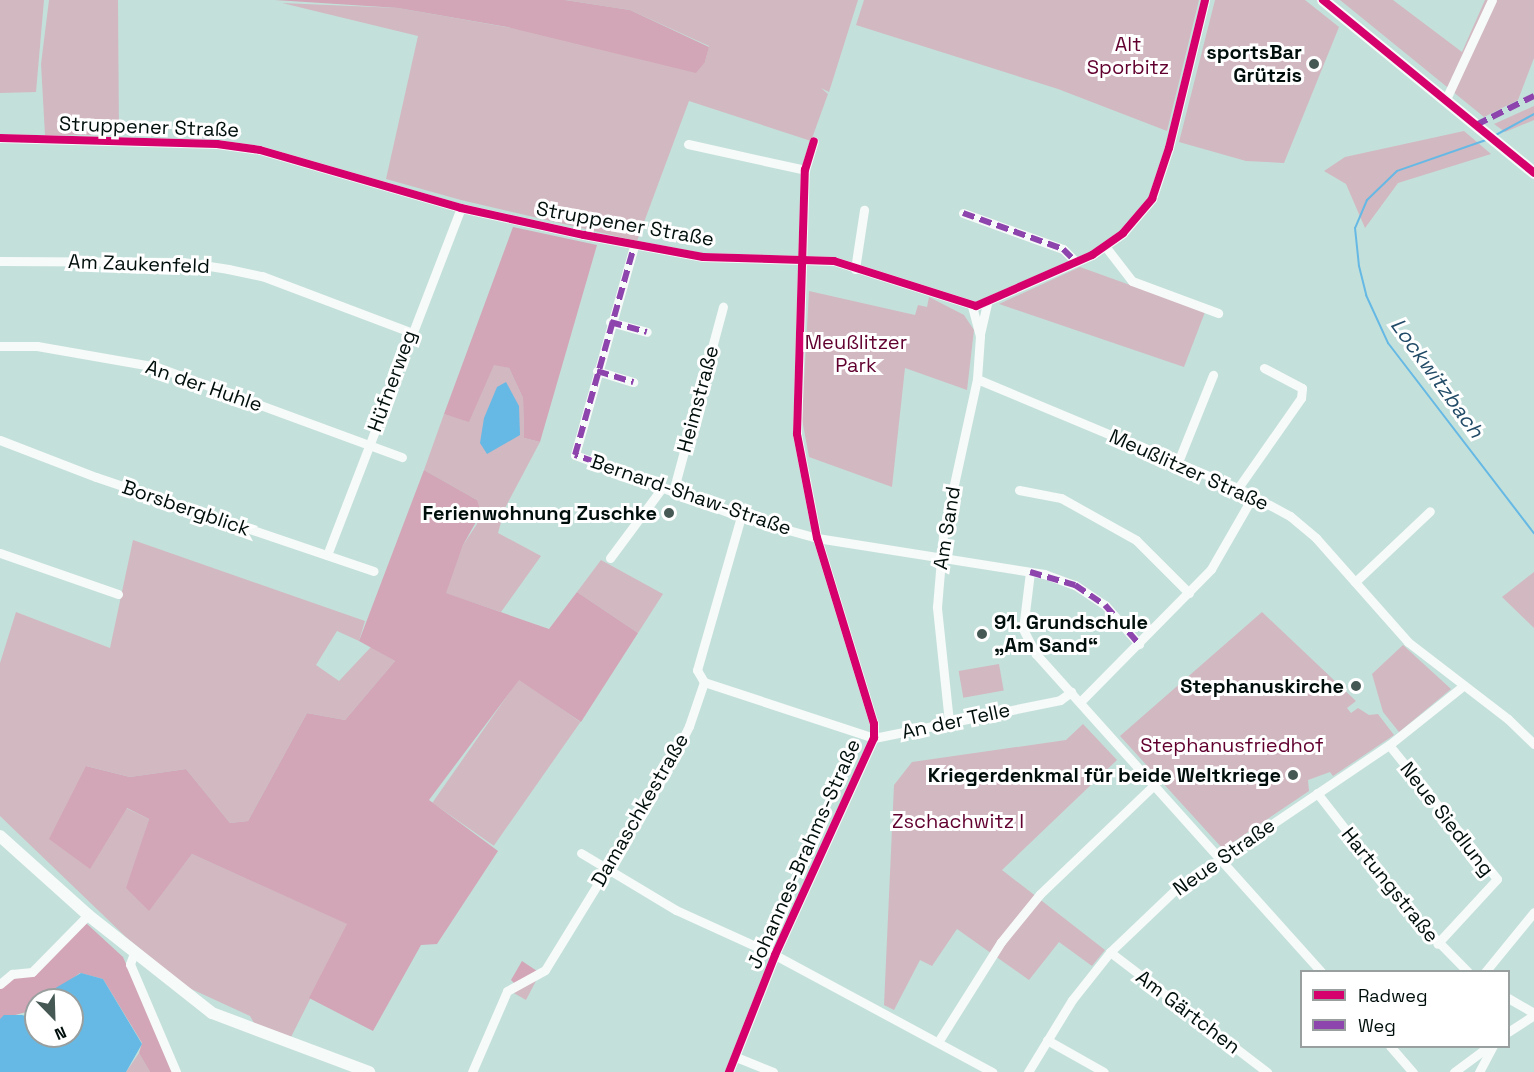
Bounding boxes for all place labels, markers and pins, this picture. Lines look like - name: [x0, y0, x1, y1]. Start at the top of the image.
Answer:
- place label: sportsBar Grützis: [1206, 40, 1302, 87]
- marker: sportsBar Grützis: [1307, 57, 1321, 71]
- place label: Ferienwohnung Zuschke: [422, 501, 657, 525]
- marker: Ferienwohnung Zuschke: [662, 506, 676, 520]
- place label: 91. Grundschule „Am Sand“: [994, 610, 1149, 657]
- marker: 91. Grundschule „Am Sand“: [975, 627, 989, 641]
- place label: Stephanuskirche: [1180, 674, 1344, 698]
- marker: Stephanuskirche: [1349, 679, 1363, 693]
- place label: Kriegerdenkmal für beide Weltkriege: [928, 763, 1281, 787]
- marker: Kriegerdenkmal für beide Weltkriege: [1286, 768, 1300, 782]

